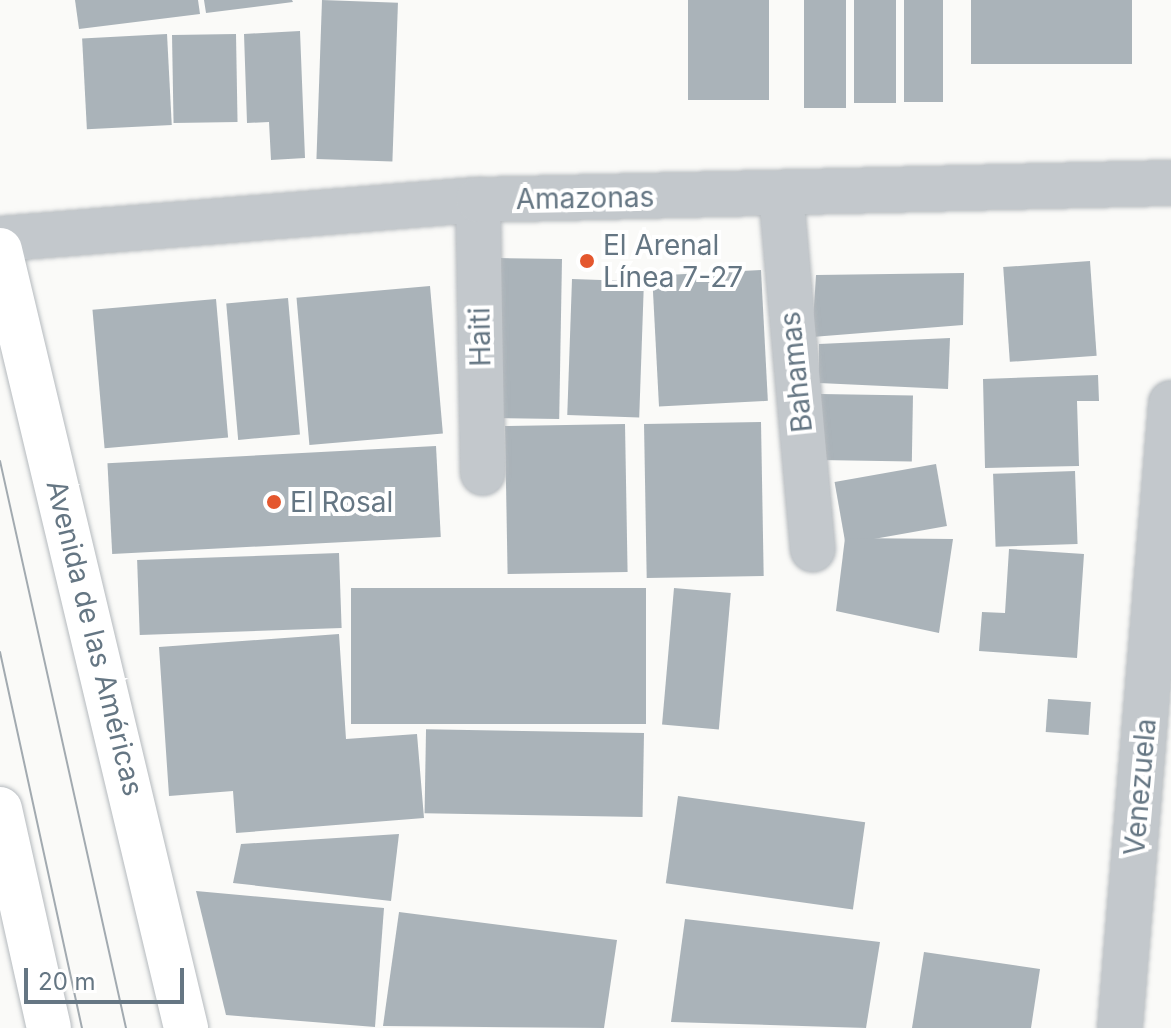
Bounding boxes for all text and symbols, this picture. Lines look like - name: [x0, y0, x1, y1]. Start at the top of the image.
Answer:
- street label: Amazonas: [515, 180, 655, 216]
- place label: El Arenal Línea 7-27: [603, 228, 743, 294]
- marker: El Arenal Línea 7-27: [578, 252, 596, 270]
- street label: Haiti: [463, 307, 497, 367]
- street label: Bahamas: [773, 310, 819, 434]
- street label: Avenida de las Américas: [39, 477, 151, 799]
- place label: El Rosal: [290, 485, 393, 519]
- marker: El Rosal: [265, 493, 283, 511]
- street label: Venezuela: [1117, 717, 1163, 857]
- scale bar: [28, 952, 188, 1002]
- text: 20 m: [38, 967, 96, 996]

